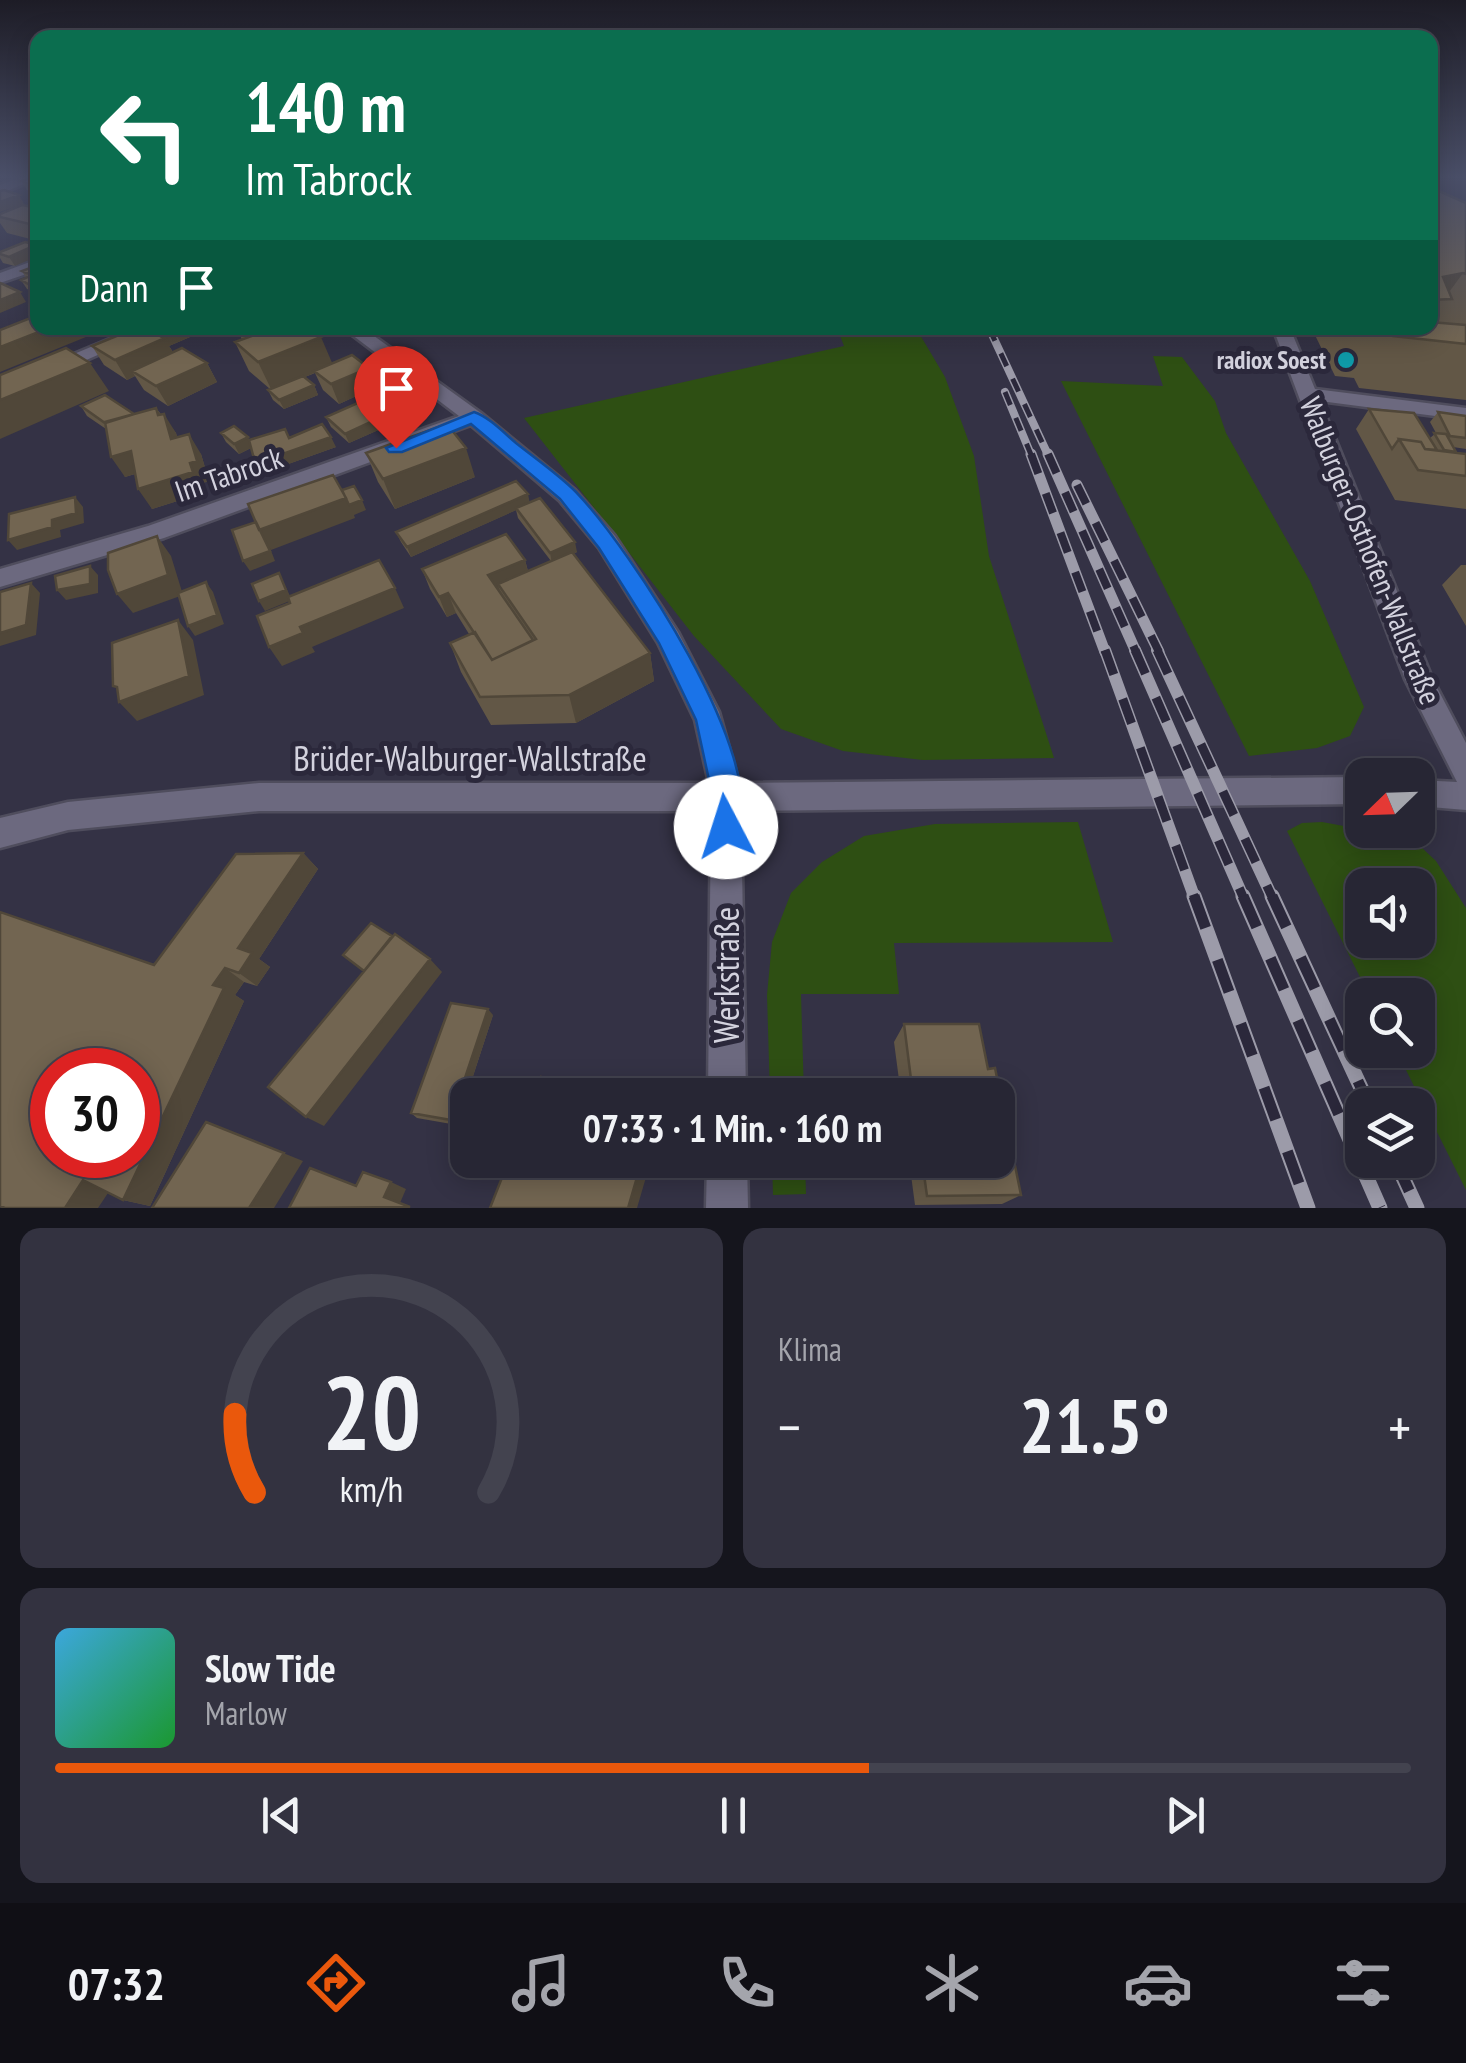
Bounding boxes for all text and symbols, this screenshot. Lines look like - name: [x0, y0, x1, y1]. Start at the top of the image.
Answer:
- text: 140 m: [245, 61, 406, 151]
- icon: left: [80, 70, 210, 200]
- text: Im Tabrock: [245, 149, 412, 207]
- icon: arrive: [169, 260, 224, 315]
- text: Dann: [80, 263, 149, 312]
- place label: radiox Soest: [1217, 344, 1327, 376]
- pin: [354, 346, 439, 449]
- marker: radiox Soest: [1335, 349, 1357, 371]
- icon: arrive: [369, 361, 424, 416]
- street label: Walburger-Osthofen-Wallstraße: [1292, 391, 1451, 710]
- street label: Im Tabrock: [169, 437, 288, 510]
- street label: Brüder-Walburger-Wallstraße: [293, 735, 647, 781]
- north arrow: [1345, 758, 1435, 848]
- map controls: [1345, 758, 1435, 1178]
- position arrow: [674, 775, 778, 879]
- button: sound: [1345, 868, 1435, 958]
- street label: Werkstraße: [703, 907, 749, 1043]
- button: search: [1345, 978, 1435, 1068]
- speed limit sign: 30: [30, 1048, 160, 1178]
- button: layers: [1345, 1088, 1435, 1178]
- text: 07:33 · 1 Min. · 160 m: [583, 1103, 882, 1152]
- text: Klima: [778, 1328, 842, 1370]
- text: 20: [322, 1344, 421, 1479]
- text: 21.5°: [1019, 1377, 1170, 1474]
- text: −: [778, 1391, 801, 1462]
- text: +: [1388, 1391, 1411, 1462]
- text: km/h: [340, 1466, 403, 1512]
- text: Slow Tide: [205, 1643, 336, 1692]
- text: Marlow: [205, 1692, 287, 1734]
- icon: previous: [254, 1788, 309, 1843]
- icon: pause: [706, 1788, 761, 1843]
- icon: next: [1158, 1788, 1213, 1843]
- icon: directions: [301, 1948, 371, 2018]
- icon: music: [506, 1948, 576, 2018]
- icon: phone: [712, 1948, 782, 2018]
- icon: climate: [917, 1948, 987, 2018]
- icon: car: [1123, 1948, 1193, 2018]
- icon: filters: [1328, 1948, 1398, 2018]
- text: 07:32: [68, 1954, 165, 2012]

